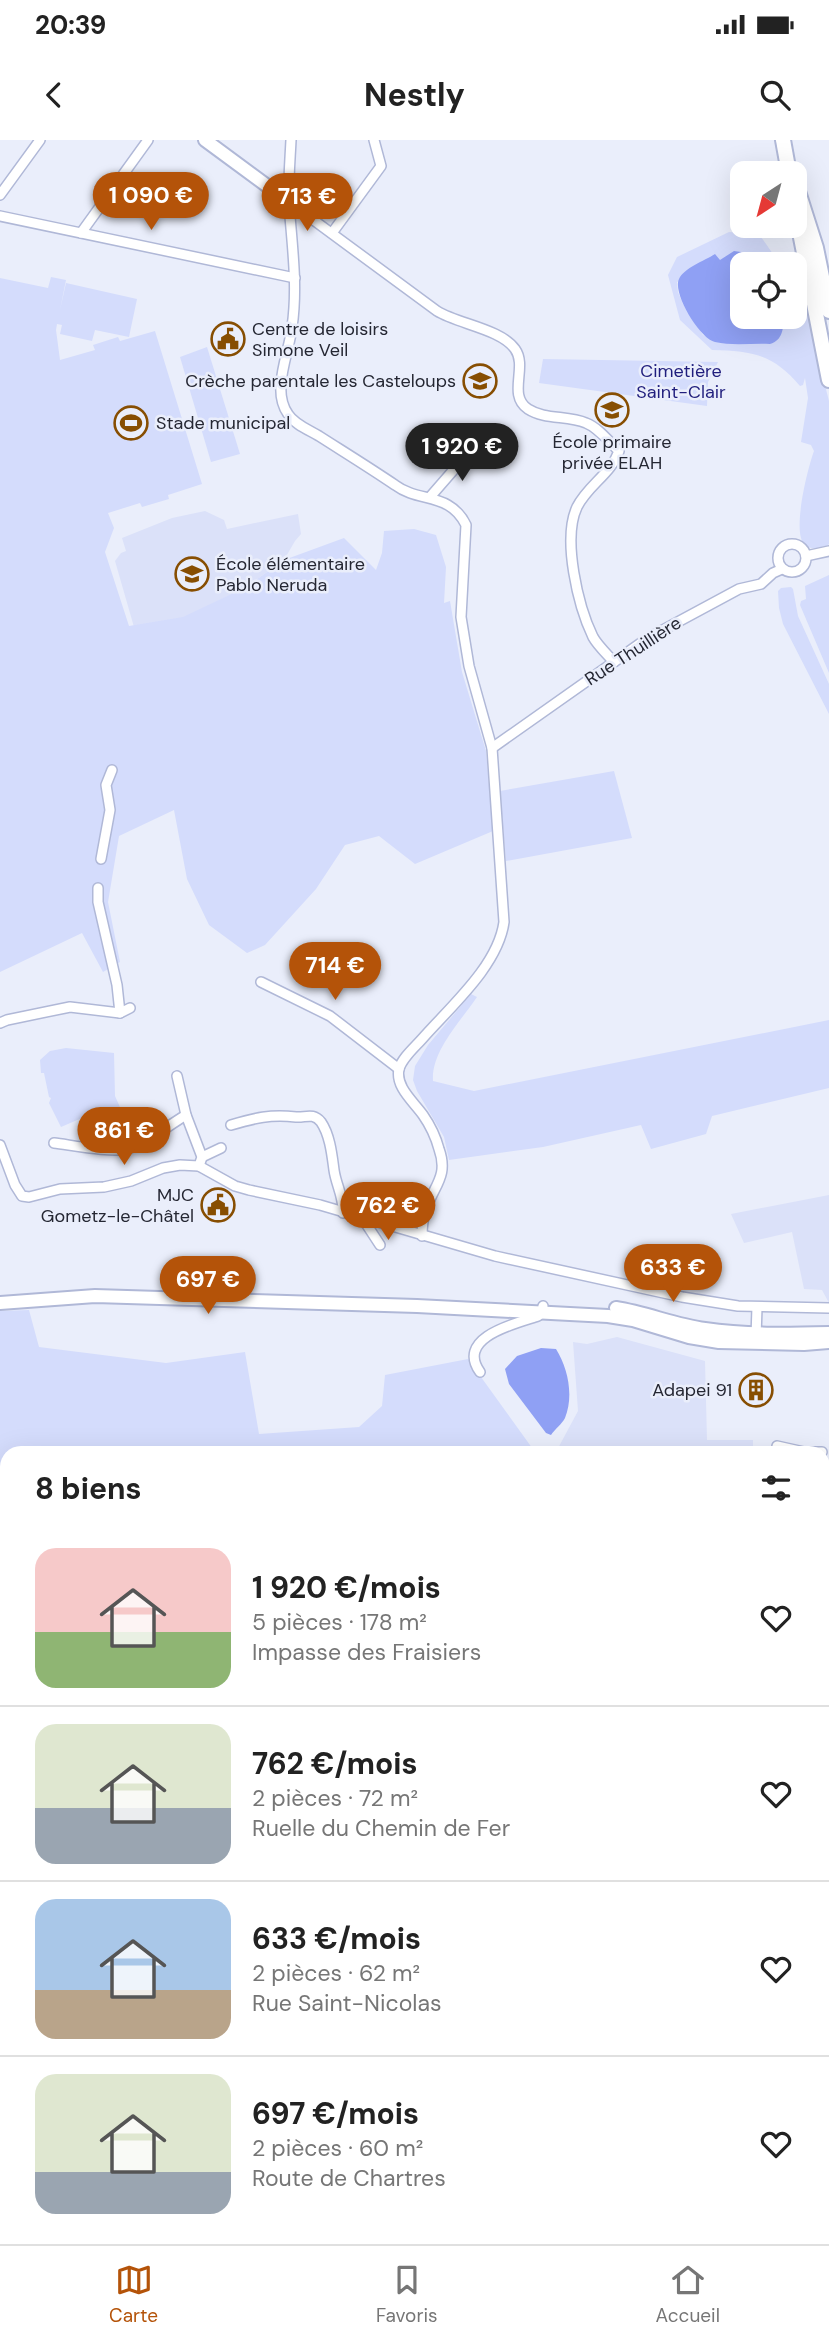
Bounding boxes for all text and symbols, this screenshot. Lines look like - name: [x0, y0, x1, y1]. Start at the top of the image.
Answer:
- text: 20:39: [35, 8, 106, 42]
- text: Nestly: [364, 74, 465, 116]
- icon: back: [35, 76, 73, 114]
- icon: search: [756, 76, 794, 114]
- north arrow: [730, 161, 807, 238]
- map controls: [730, 161, 807, 329]
- pin: 1 090 €: [86, 172, 216, 232]
- pin: 713 €: [258, 174, 356, 233]
- text: 1 090 €: [109, 180, 193, 210]
- text: 713 €: [278, 181, 336, 211]
- button: locate: [730, 252, 807, 329]
- place label: Centre de loisirs Simone Veil: [252, 317, 388, 362]
- public building icon: Centre de loisirs Simone Veil: [209, 320, 247, 358]
- park label: Cimetière Saint-Clair: [636, 359, 726, 404]
- school or university icon: Crèche parentale les Casteloups: [461, 362, 499, 400]
- place label: Crèche parentale les Casteloups: [185, 369, 456, 393]
- school or university icon: École primaire privée ELAH: [593, 391, 631, 429]
- sports icon: Stade municipal: [112, 404, 150, 442]
- place label: Stade municipal: [156, 411, 290, 435]
- pin: 1 920 €: [397, 424, 527, 483]
- place label: École primaire privée ELAH: [552, 430, 672, 475]
- text: 1 920 €: [421, 431, 503, 461]
- place label: École élémentaire Pablo Neruda: [216, 552, 365, 597]
- school or university icon: École élémentaire Pablo Neruda: [173, 555, 211, 593]
- street label: Rue Thuillière: [580, 611, 686, 691]
- pin: 714 €: [286, 942, 384, 1002]
- text: 714 €: [305, 950, 365, 980]
- pin: 861 €: [75, 1108, 173, 1167]
- text: 861 €: [93, 1115, 155, 1145]
- pin: 762 €: [339, 1182, 437, 1242]
- place label: MJC Gometz-le-Châtel: [41, 1183, 194, 1228]
- public building icon: MJC Gometz-le-Châtel: [199, 1186, 237, 1224]
- text: 762 €: [356, 1190, 420, 1220]
- pin: 633 €: [624, 1244, 722, 1304]
- text: 633 €: [640, 1252, 706, 1282]
- pin: 697 €: [159, 1256, 257, 1316]
- text: 697 €: [176, 1264, 240, 1294]
- building icon: Adapei 91: [737, 1371, 775, 1409]
- place label: Adapei 91: [652, 1378, 732, 1402]
- text: 8 biens: [35, 1469, 141, 1508]
- icon: filters: [757, 1469, 795, 1507]
- text: 1 920 €/mois: [252, 1568, 441, 1607]
- icon: home: [91, 1576, 175, 1660]
- icon: heart: [757, 1599, 795, 1637]
- text: 5 pièces · 178 m²: [252, 1607, 427, 1637]
- text: Impasse des Fraisiers: [252, 1637, 481, 1667]
- text: 762 €/mois: [252, 1744, 418, 1783]
- icon: home: [91, 1752, 175, 1836]
- icon: heart: [757, 1775, 795, 1813]
- text: 2 pièces · 72 m²: [252, 1783, 418, 1813]
- text: Ruelle du Chemin de Fer: [252, 1813, 510, 1843]
- text: 633 €/mois: [252, 1919, 421, 1958]
- icon: home: [91, 1927, 175, 2011]
- icon: heart: [757, 1950, 795, 1988]
- text: 2 pièces · 62 m²: [252, 1958, 420, 1988]
- text: Rue Saint-Nicolas: [252, 1988, 441, 2018]
- text: 697 €/mois: [252, 2094, 419, 2133]
- icon: home: [91, 2102, 175, 2186]
- icon: heart: [757, 2125, 795, 2163]
- text: 2 pièces · 60 m²: [252, 2133, 423, 2163]
- text: Route de Chartres: [252, 2163, 446, 2193]
- tab: Carte: [109, 2261, 158, 2328]
- tab: Favoris: [376, 2261, 438, 2328]
- tab: Accueil: [656, 2261, 720, 2328]

